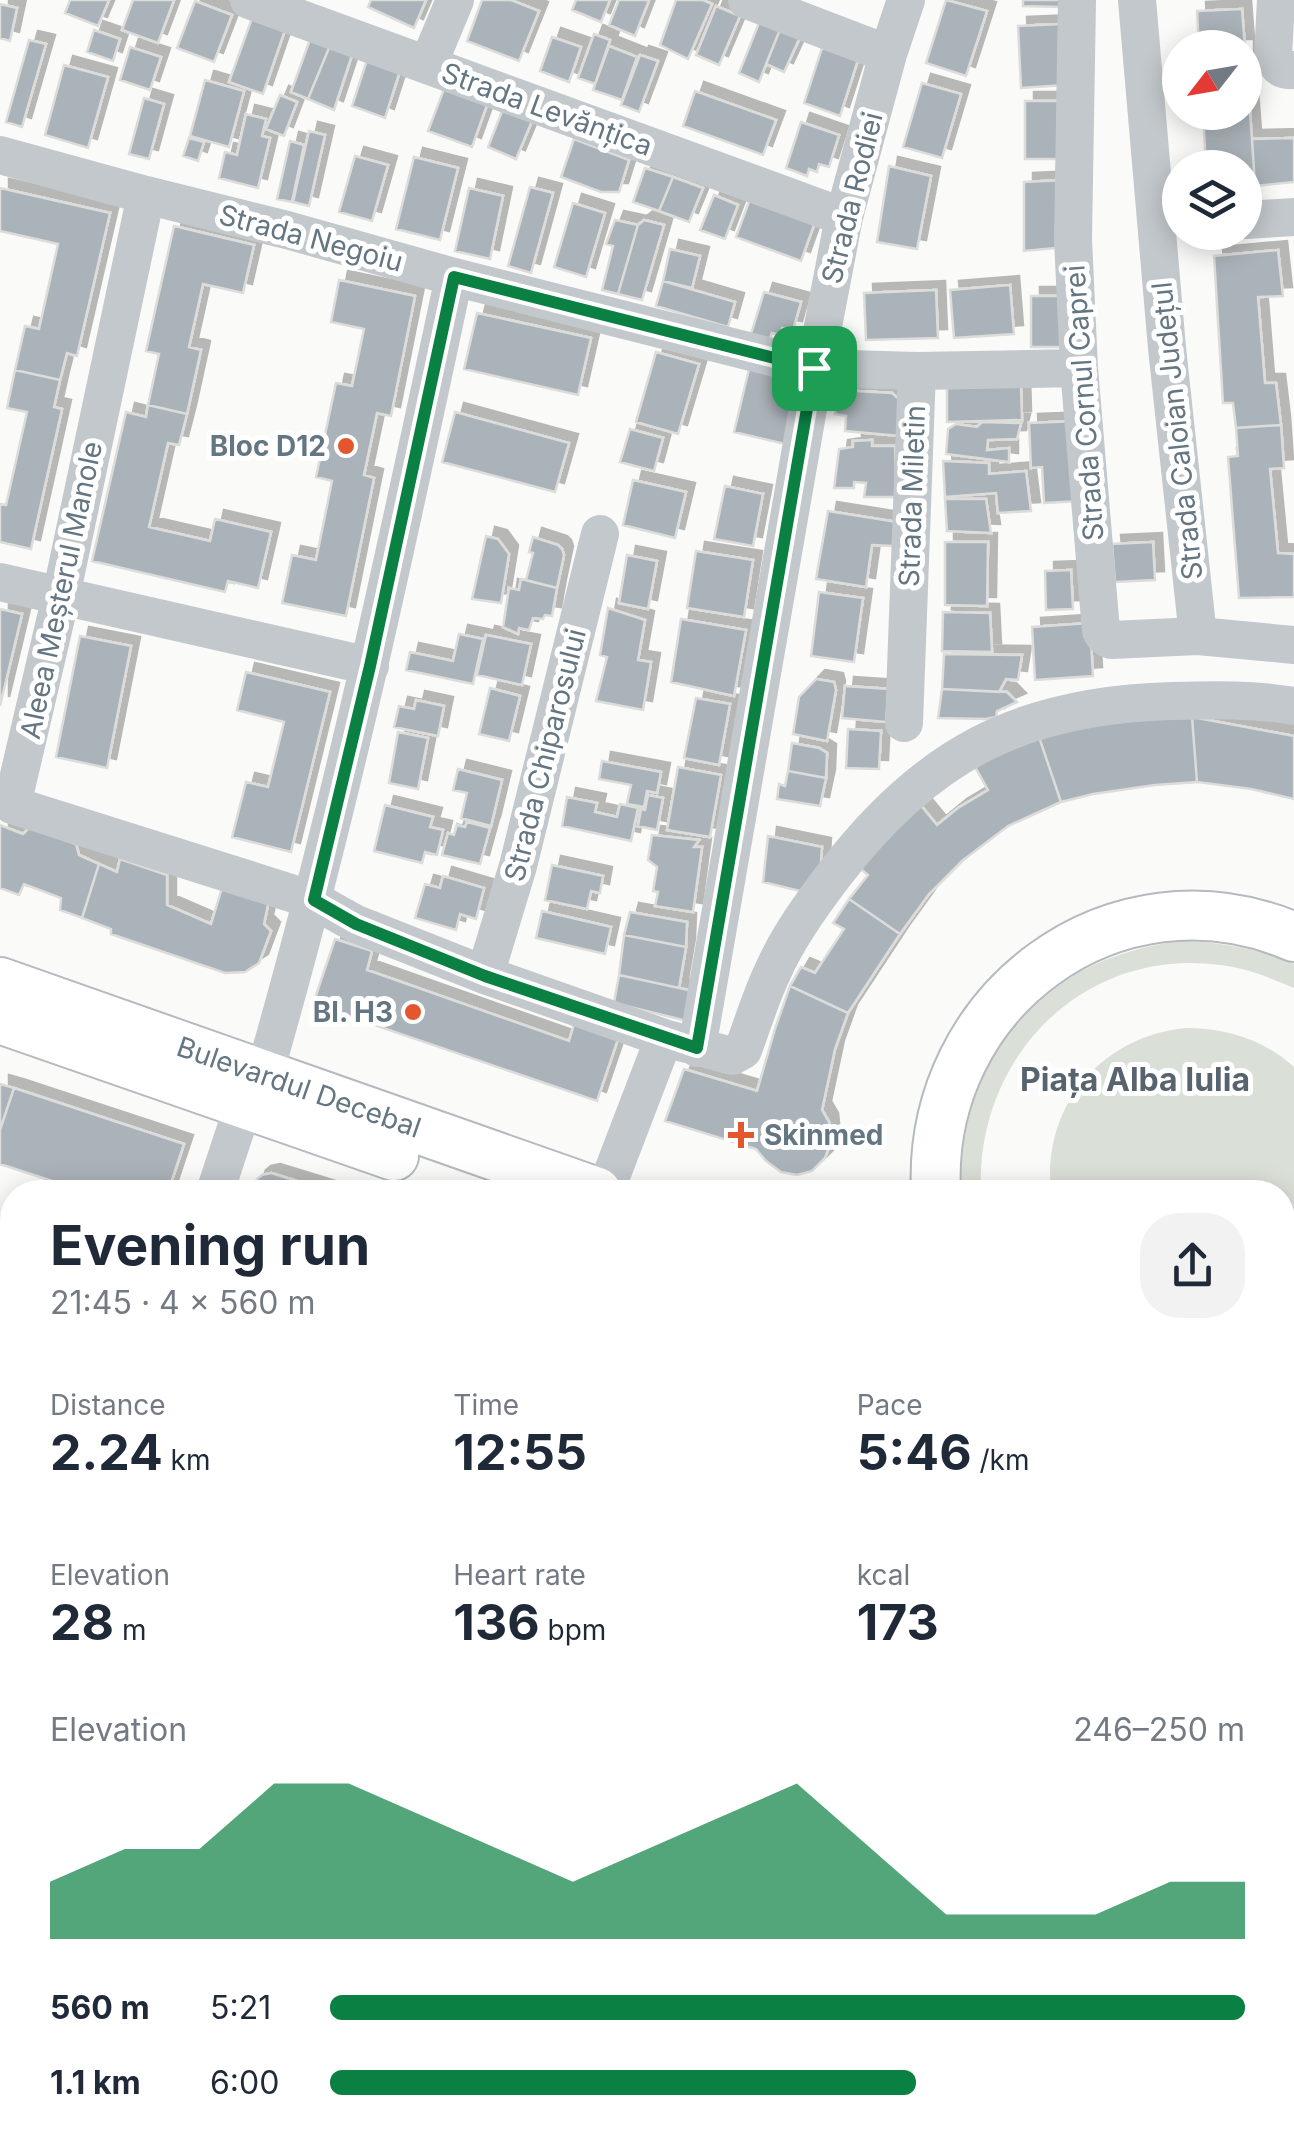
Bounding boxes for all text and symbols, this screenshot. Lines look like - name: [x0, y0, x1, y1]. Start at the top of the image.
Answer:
- north arrow: [1162, 30, 1262, 130]
- map controls: [1162, 30, 1262, 250]
- street label: Strada Levănțica: [437, 55, 657, 163]
- street label: Strada Rodiei: [814, 109, 890, 287]
- button: layers: [1162, 150, 1262, 250]
- street label: Strada Negoiu: [215, 197, 407, 279]
- street label: Strada Cornul Caprei: [1057, 264, 1111, 542]
- street label: Strada Caloian Județul: [1144, 280, 1210, 582]
- pin: [772, 326, 857, 411]
- icon: arrive: [787, 341, 842, 396]
- street label: Strada Miletin: [892, 405, 932, 587]
- place label: Bloc D12: [210, 429, 326, 463]
- marker: Bloc D12: [335, 435, 357, 457]
- street label: Aleea Meșterul Manole: [13, 438, 109, 742]
- street label: Strada Chiparosului: [497, 625, 593, 885]
- place label: Bl. H3: [313, 995, 393, 1029]
- marker: Bl. H3: [402, 1001, 424, 1023]
- street label: Bulevardul Decebal: [172, 1029, 426, 1145]
- district label: Piața Alba Iulia: [1020, 1060, 1250, 1099]
- place label: Skinmed: [764, 1118, 883, 1152]
- marker: Skinmed: [728, 1122, 754, 1148]
- text: Evening run: [50, 1212, 370, 1278]
- button: share: [1140, 1213, 1245, 1318]
- text: 21:45 · 4 × 560 m: [50, 1283, 315, 1322]
- text: Distance: [50, 1388, 166, 1422]
- text: Time: [453, 1388, 519, 1422]
- text: Pace: [857, 1388, 923, 1422]
- text: 2.24: [50, 1422, 163, 1482]
- text: 12:55: [453, 1422, 587, 1482]
- text: 5:46: [857, 1422, 972, 1482]
- text: km: [163, 1443, 211, 1477]
- text: /km: [972, 1443, 1029, 1477]
- text: Elevation: [50, 1558, 170, 1592]
- text: Heart rate: [453, 1558, 586, 1592]
- text: kcal: [857, 1558, 910, 1592]
- text: 28: [50, 1592, 114, 1652]
- text: 136: [453, 1592, 540, 1652]
- text: 173: [857, 1592, 939, 1652]
- text: m: [114, 1613, 146, 1647]
- text: bpm: [540, 1613, 606, 1647]
- text: Elevation: [50, 1710, 187, 1749]
- text: 246–250 m: [1073, 1710, 1245, 1749]
- text: 560 m: [50, 1988, 150, 2027]
- text: 5:21: [210, 1988, 271, 2027]
- text: 1.1 km: [50, 2063, 141, 2102]
- text: 6:00: [210, 2063, 279, 2102]

